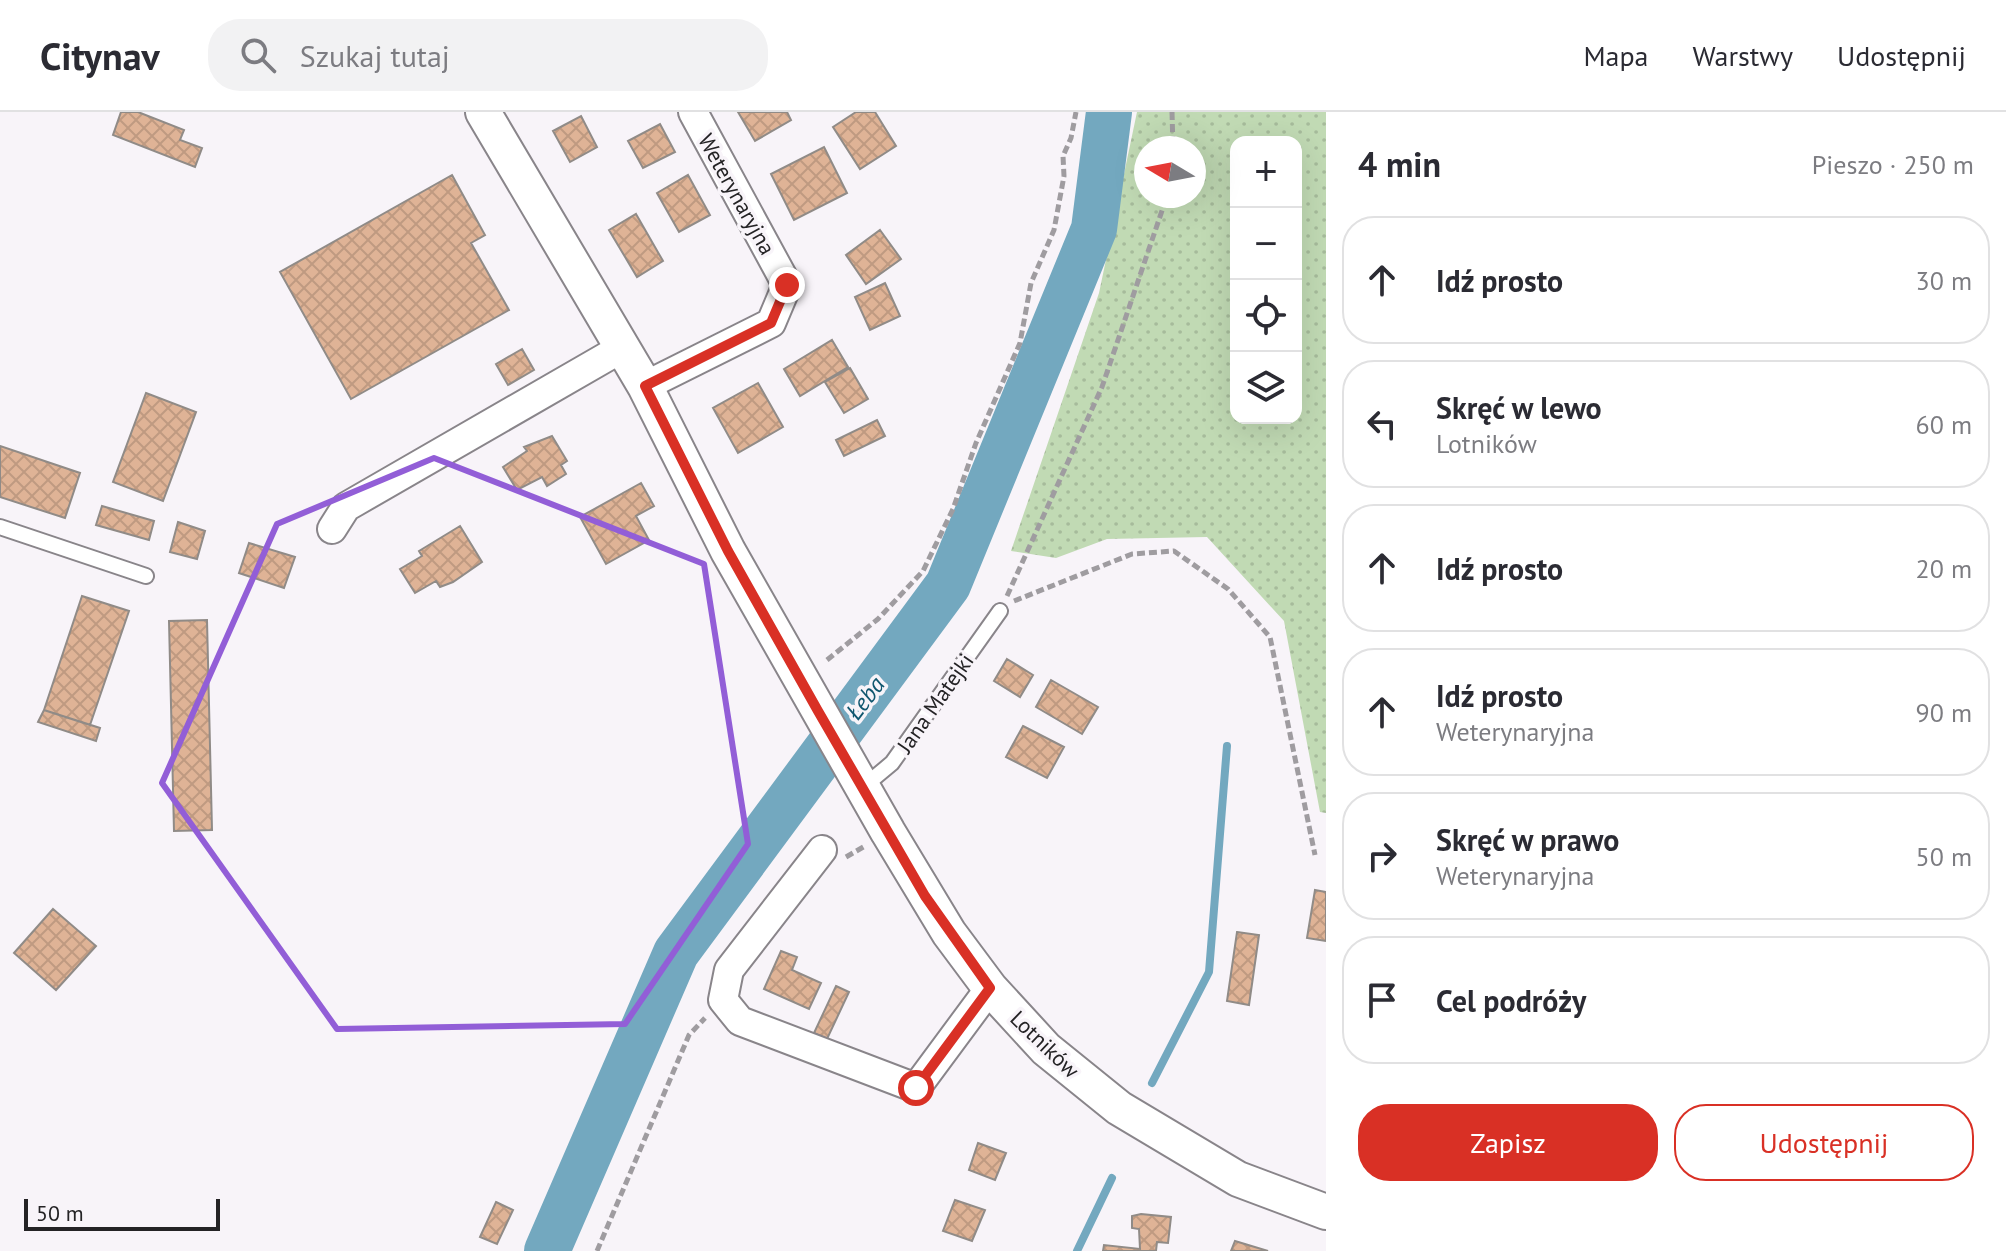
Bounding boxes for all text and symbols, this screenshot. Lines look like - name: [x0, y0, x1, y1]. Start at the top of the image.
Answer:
- search box: [208, 19, 768, 91]
- text: Citynav: [40, 31, 160, 80]
- icon: search: [236, 33, 280, 77]
- text: Szukaj tutaj: [300, 36, 450, 75]
- text: Mapa: [1583, 37, 1649, 74]
- text: Warstwy: [1693, 37, 1793, 74]
- text: Udostępnij: [1837, 37, 1966, 74]
- street label: Weterynaryjna: [692, 129, 782, 259]
- north arrow: [1134, 136, 1206, 208]
- map controls: [1230, 136, 1302, 424]
- button: +: [1230, 136, 1302, 208]
- text: 4 min: [1358, 142, 1441, 186]
- text: Pieszo · 250 m: [1812, 148, 1974, 181]
- button: −: [1230, 208, 1302, 280]
- icon: ahead: [1360, 258, 1404, 302]
- text: Idź prosto: [1436, 261, 1563, 300]
- text: 30 m: [1916, 264, 1972, 297]
- route end: [769, 267, 805, 303]
- button: locate: [1230, 280, 1302, 352]
- button: layers: [1230, 352, 1302, 424]
- text: Skręć w lewo: [1436, 388, 1602, 427]
- icon: left: [1360, 402, 1404, 446]
- text: 60 m: [1916, 408, 1972, 441]
- text: Lotników: [1436, 427, 1537, 460]
- icon: ahead: [1360, 546, 1404, 590]
- text: Idź prosto: [1436, 549, 1563, 588]
- text: 20 m: [1916, 552, 1972, 585]
- street label: Jana Matejki: [890, 648, 979, 759]
- water label: Łeba: [839, 670, 892, 726]
- text: Idź prosto: [1436, 676, 1563, 715]
- icon: ahead: [1360, 690, 1404, 734]
- text: 90 m: [1916, 696, 1972, 729]
- text: Weterynaryjna: [1436, 715, 1594, 748]
- text: Skręć w prawo: [1436, 820, 1619, 859]
- icon: right: [1360, 834, 1404, 878]
- text: 50 m: [1916, 840, 1972, 873]
- text: Weterynaryjna: [1436, 859, 1594, 892]
- icon: arrive: [1360, 978, 1404, 1022]
- text: Cel podróży: [1436, 981, 1586, 1020]
- street label: Lotników: [1005, 1004, 1085, 1084]
- route start: [898, 1070, 934, 1106]
- button: Zapisz: [1358, 1104, 1658, 1181]
- button: Udostępnij: [1674, 1104, 1974, 1181]
- scale bar: [24, 1195, 220, 1231]
- text: 50 m: [36, 1199, 84, 1227]

